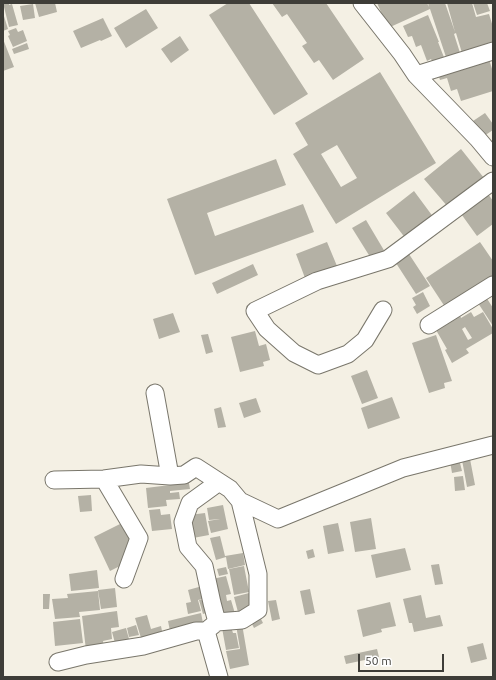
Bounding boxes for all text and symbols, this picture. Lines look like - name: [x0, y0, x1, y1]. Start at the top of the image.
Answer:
- scale bar: [360, 646, 446, 672]
- text: 50 m: [365, 654, 392, 667]

